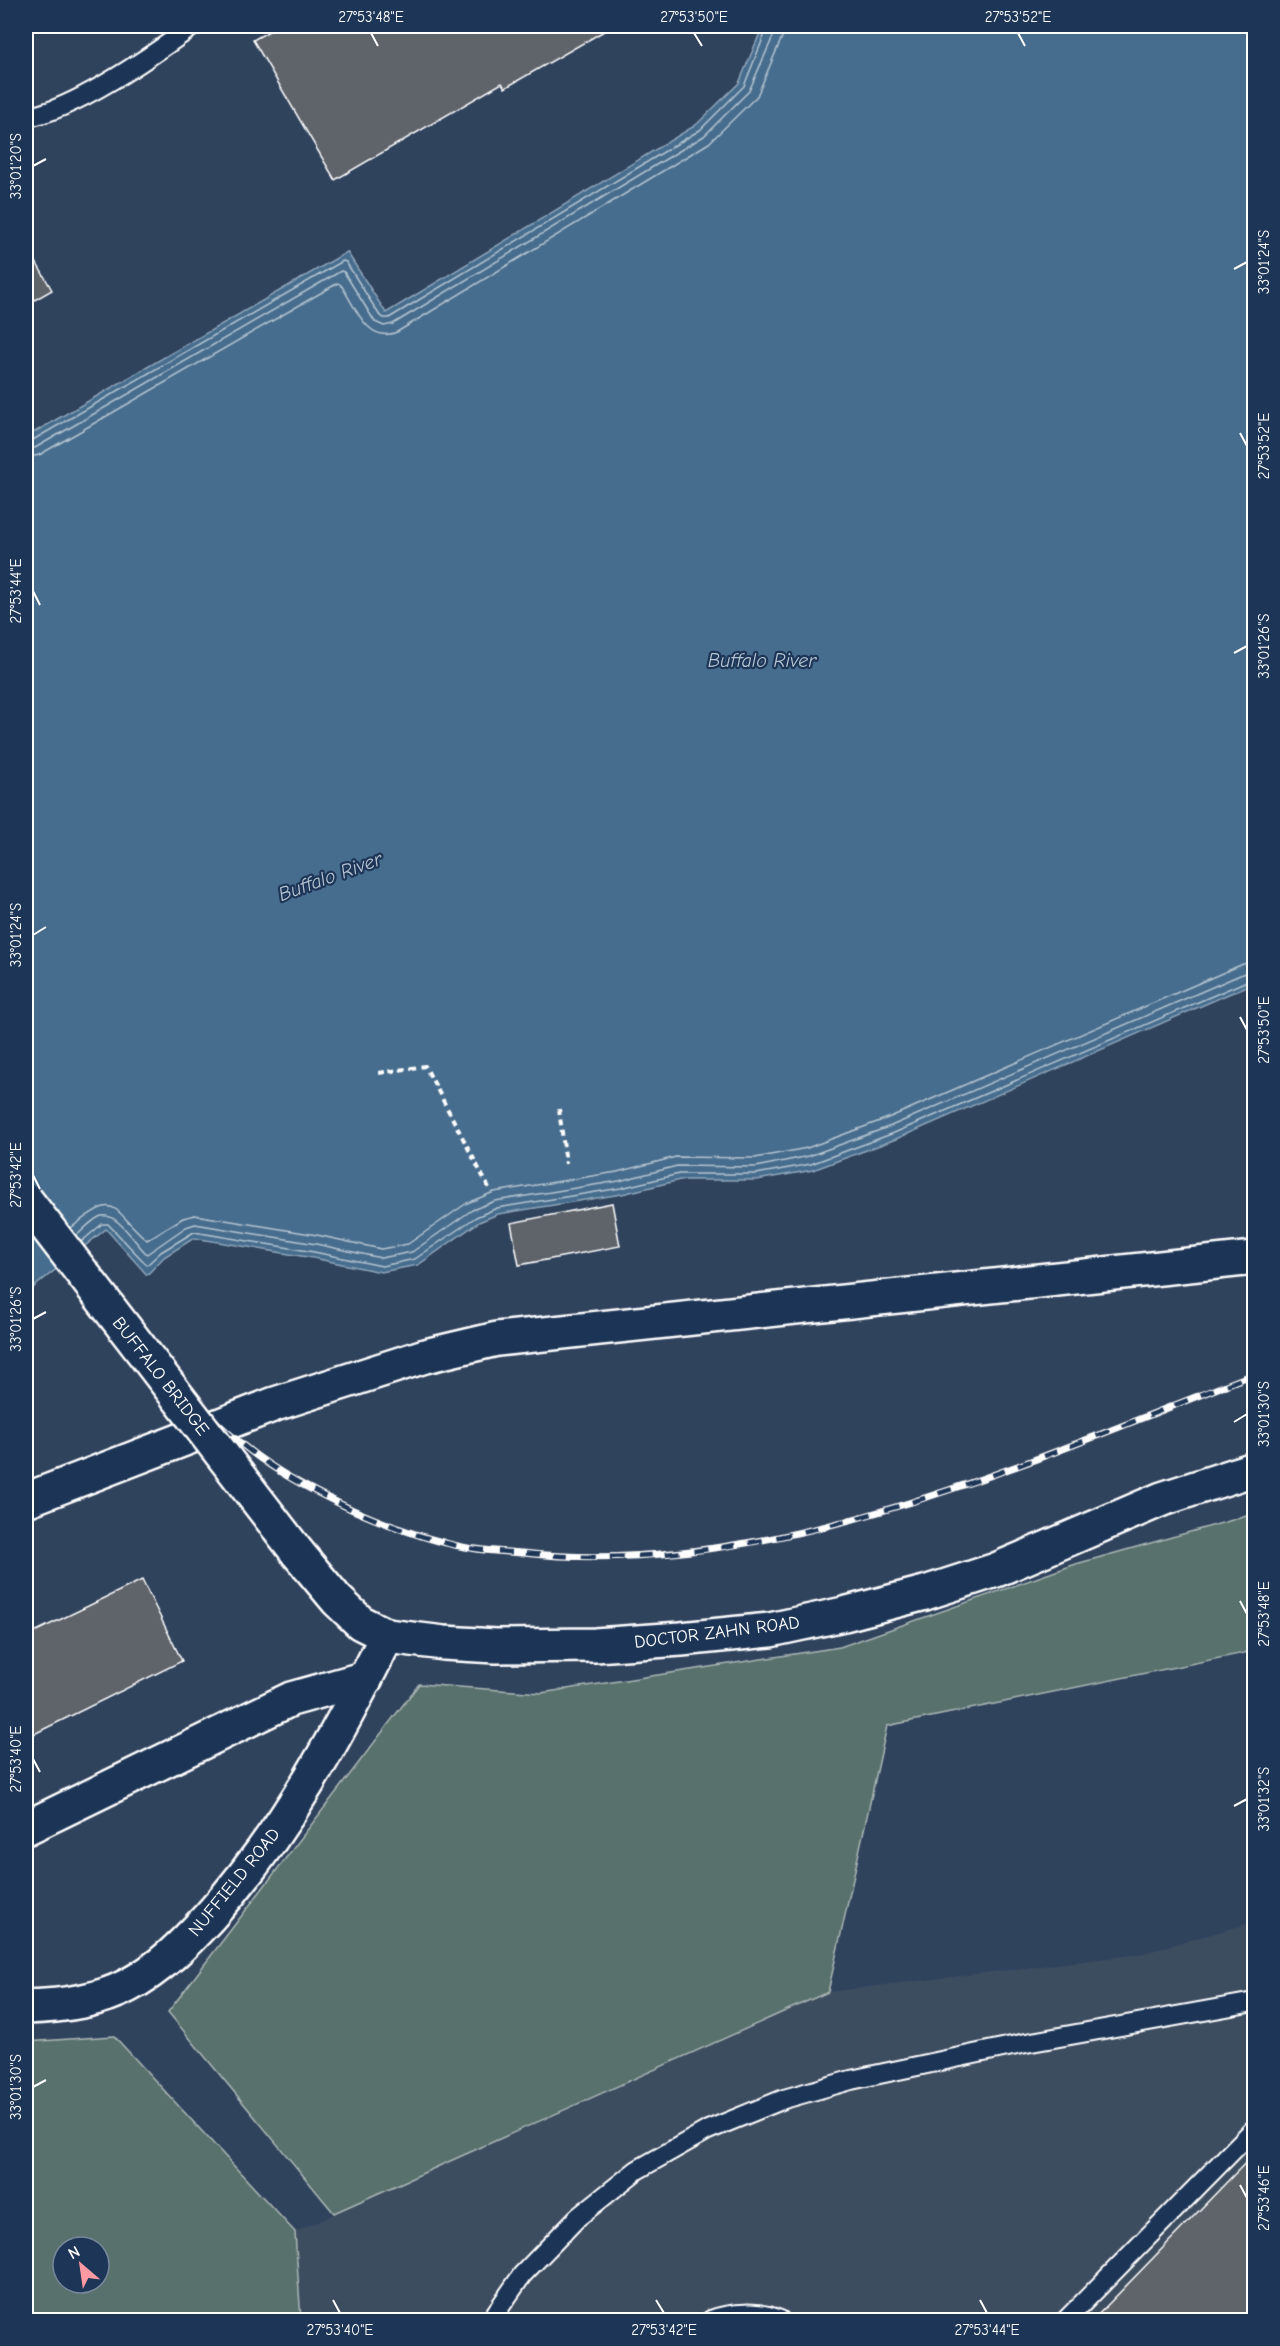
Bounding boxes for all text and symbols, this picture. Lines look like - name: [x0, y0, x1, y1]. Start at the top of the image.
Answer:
- text: 27°53'48"E: [338, 8, 404, 26]
- text: 27°53'50"E: [660, 8, 728, 26]
- text: 27°53'52"E: [985, 8, 1051, 26]
- text: 33°01'20"S: [7, 133, 25, 199]
- text: 33°01'24"S: [1255, 230, 1273, 294]
- text: 27°53'52"E: [1255, 413, 1273, 479]
- text: 27°53'44"E: [7, 559, 25, 623]
- text: 33°01'26"S: [1255, 613, 1273, 679]
- water label: Buffalo River: [708, 649, 817, 672]
- water label: Buffalo River: [275, 847, 386, 906]
- text: 33°01'24"S: [7, 903, 25, 967]
- text: 27°53'50"E: [1255, 996, 1273, 1064]
- text: 27°53'42"E: [7, 1142, 25, 1208]
- text: 33°01'26"S: [7, 1286, 25, 1352]
- street label: BUFFALO BRIDGE: [108, 1313, 214, 1440]
- text: 33°01'30"S: [1255, 1381, 1273, 1447]
- text: 27°53'48"E: [1255, 1581, 1273, 1647]
- street label: DOCTOR ZAHN ROAD: [633, 1612, 801, 1653]
- text: 27°53'40"E: [7, 1726, 25, 1792]
- text: 33°01'32"S: [1255, 1767, 1273, 1831]
- street label: NUFFIELD ROAD: [184, 1824, 285, 1941]
- text: 33°01'30"S: [7, 2054, 25, 2120]
- text: 27°53'46"E: [1255, 2165, 1273, 2231]
- north arrow: [51, 2235, 111, 2295]
- text: N: [65, 2242, 83, 2263]
- text: 27°53'40"E: [307, 2321, 373, 2339]
- text: 27°53'42"E: [631, 2321, 697, 2339]
- text: 27°53'44"E: [955, 2321, 1019, 2339]

